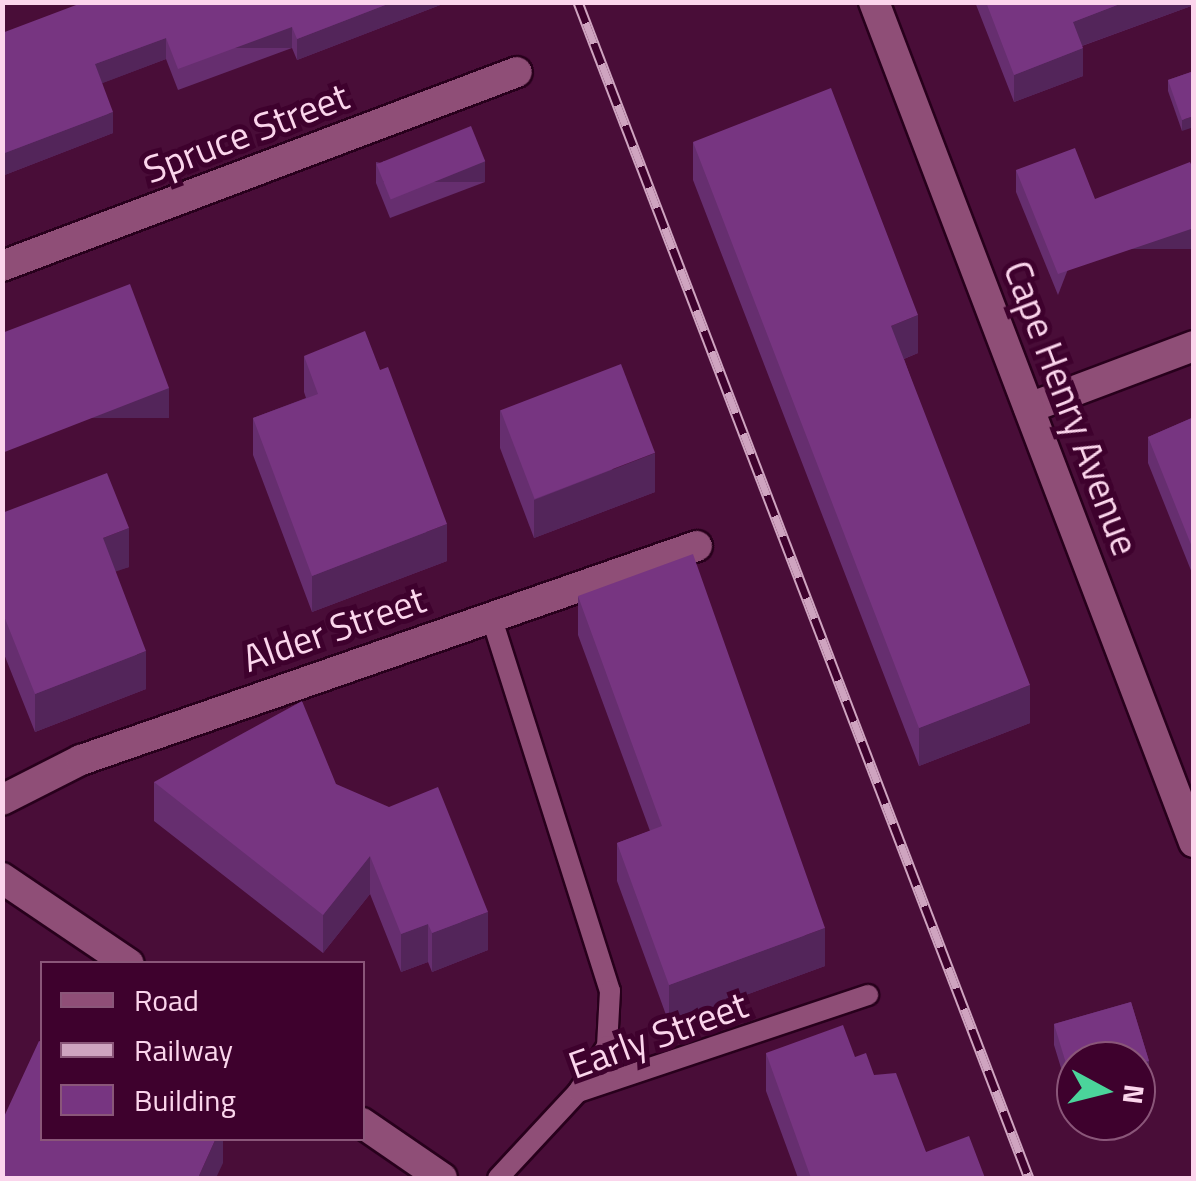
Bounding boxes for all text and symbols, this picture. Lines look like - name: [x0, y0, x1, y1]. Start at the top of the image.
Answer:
- street label: Spruce Street: [137, 73, 355, 193]
- street label: Cape Henry Avenue: [994, 255, 1148, 561]
- street label: Alder Street: [237, 576, 431, 682]
- legend: [40, 961, 365, 1141]
- text: Road: [134, 977, 199, 1023]
- street label: Early Street: [563, 982, 753, 1088]
- text: Railway: [134, 1027, 233, 1073]
- north arrow: [1056, 1041, 1156, 1141]
- text: Building: [134, 1077, 236, 1123]
- text: N: [1112, 1082, 1157, 1107]

